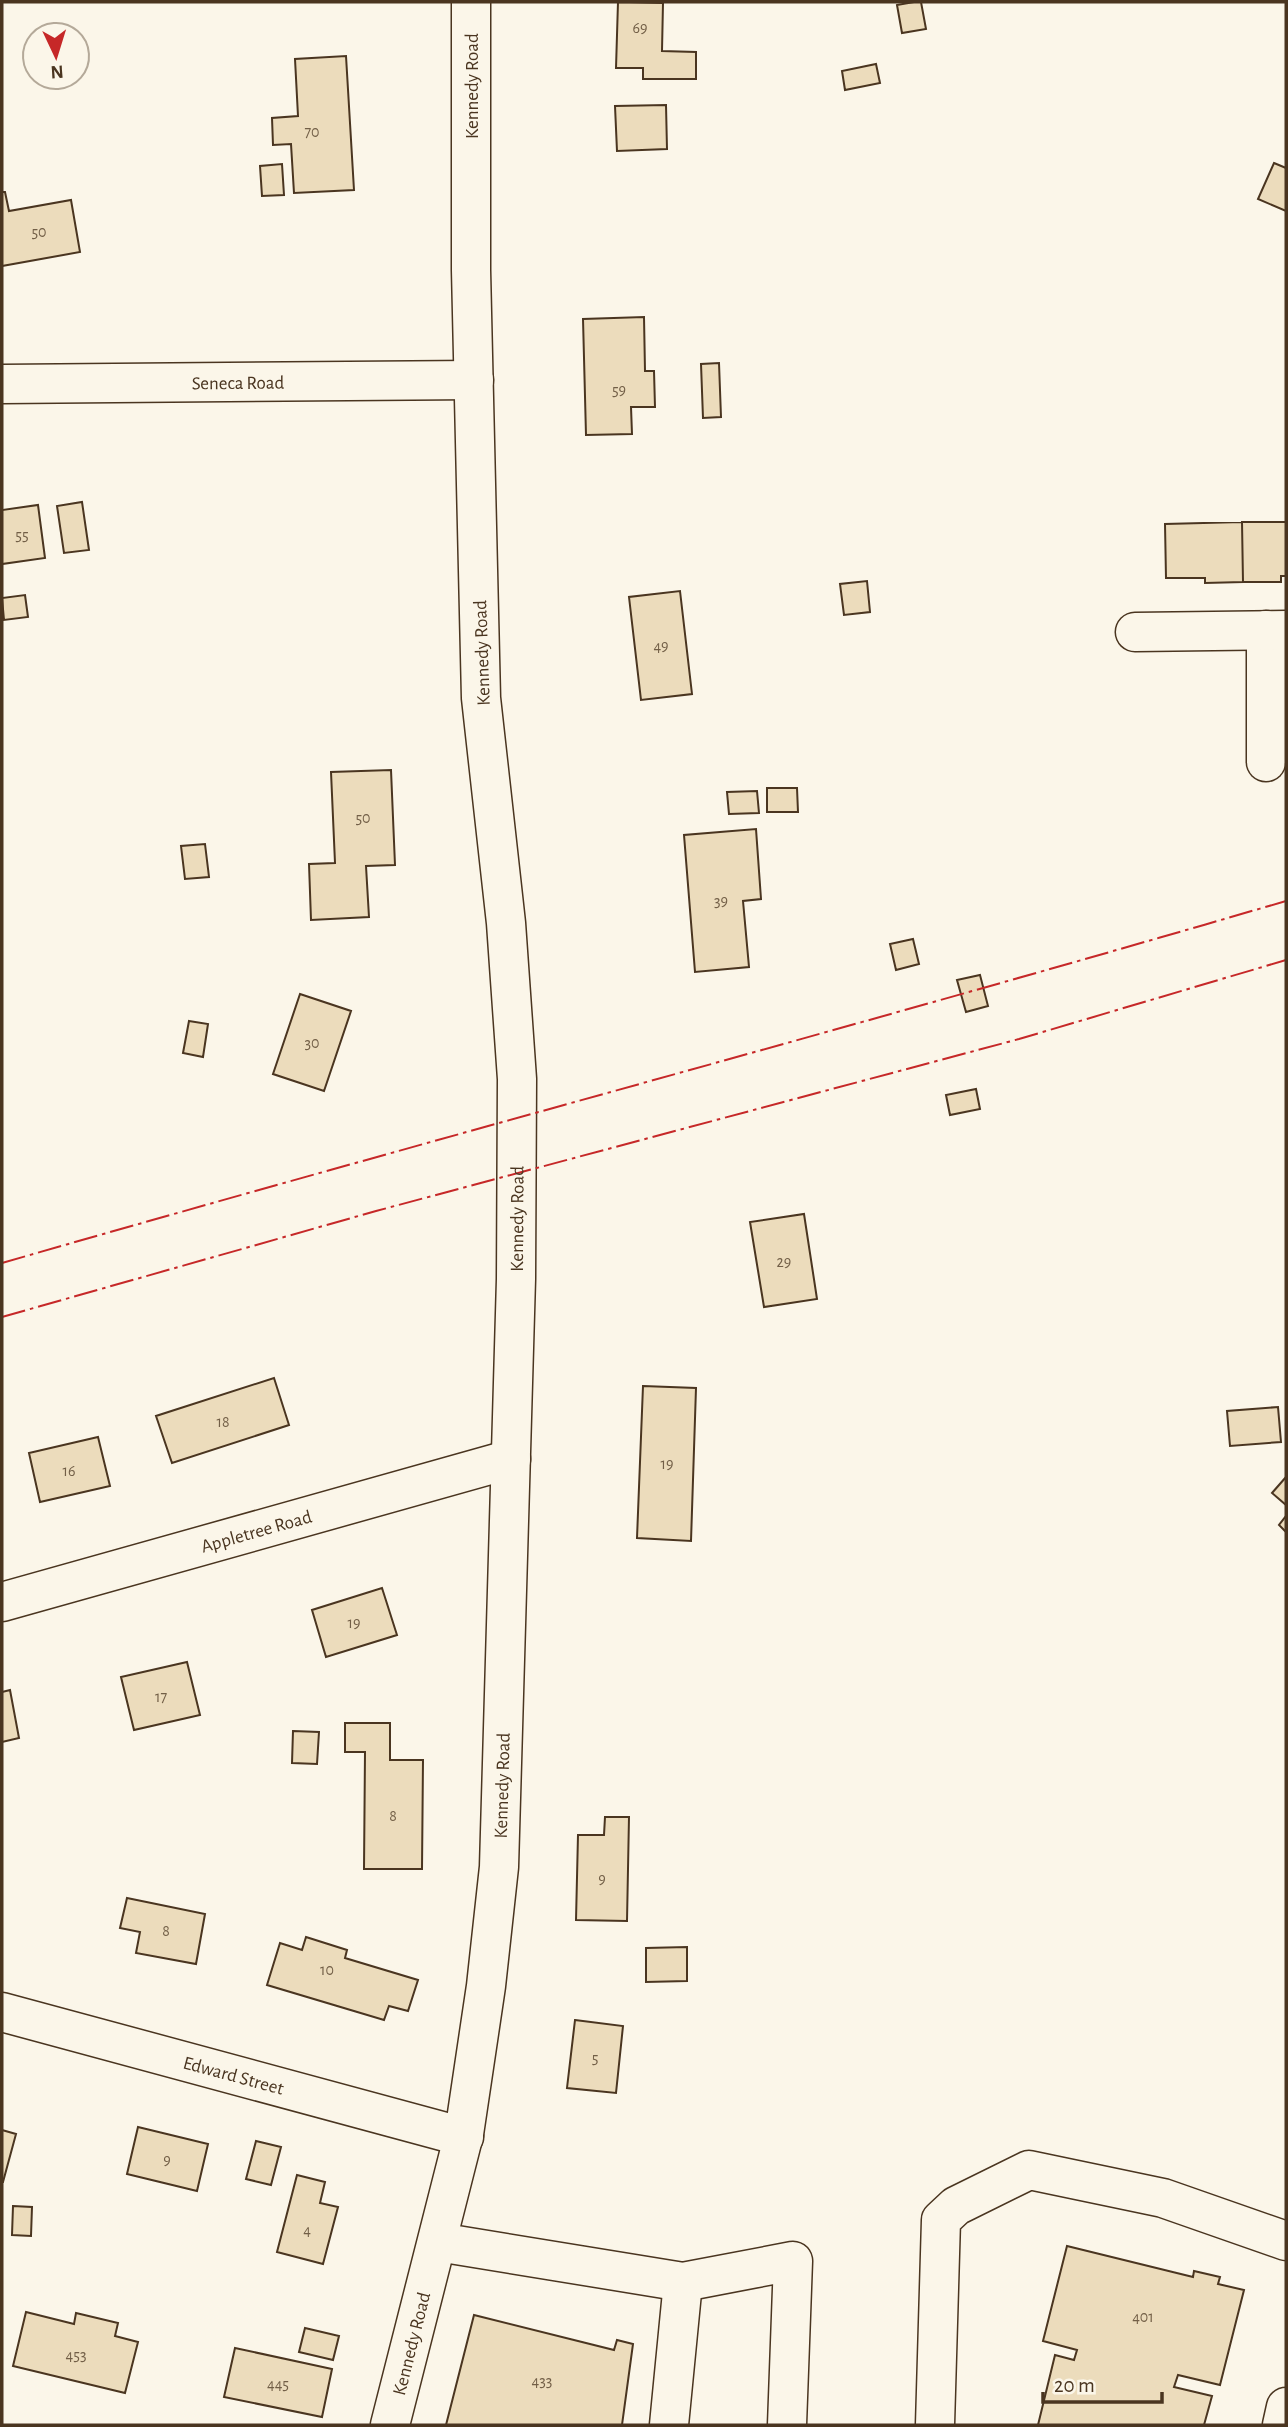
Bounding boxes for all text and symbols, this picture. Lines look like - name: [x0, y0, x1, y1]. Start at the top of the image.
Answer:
- house number: 69: [632, 20, 648, 36]
- north arrow: [21, 21, 91, 91]
- street label: Kennedy Road: [463, 33, 482, 139]
- text: N: [50, 62, 64, 81]
- house number: 70: [304, 124, 320, 140]
- house number: 50: [31, 224, 47, 240]
- street label: Seneca Road: [192, 374, 285, 393]
- house number: 59: [612, 382, 626, 398]
- house number: 55: [15, 527, 29, 543]
- street label: Kennedy Road: [471, 600, 494, 706]
- house number: 49: [653, 638, 669, 654]
- house number: 50: [355, 810, 371, 826]
- house number: 39: [714, 893, 728, 909]
- house number: 30: [304, 1035, 320, 1051]
- street label: Kennedy Road: [508, 1166, 528, 1272]
- house number: 29: [777, 1254, 791, 1270]
- house number: 18: [216, 1414, 230, 1430]
- house number: 19: [660, 1456, 674, 1472]
- house number: 16: [62, 1463, 76, 1479]
- street label: Appletree Road: [199, 1507, 314, 1557]
- house number: 19: [347, 1615, 361, 1631]
- house number: 17: [155, 1689, 167, 1705]
- street label: Kennedy Road: [492, 1732, 514, 1839]
- house number: 8: [389, 1808, 397, 1824]
- house number: 9: [598, 1871, 606, 1887]
- house number: 8: [162, 1923, 170, 1939]
- house number: 10: [320, 1962, 334, 1978]
- house number: 5: [592, 2050, 598, 2066]
- street label: Edward Street: [181, 2053, 286, 2099]
- house number: 9: [163, 2152, 171, 2168]
- house number: 4: [303, 2222, 311, 2238]
- street label: Kennedy Road: [390, 2290, 434, 2398]
- house number: 401: [1132, 2309, 1154, 2325]
- house number: 453: [66, 2347, 86, 2363]
- scale bar: [1043, 2360, 1162, 2404]
- house number: 433: [532, 2373, 552, 2389]
- text: 20 m: [1054, 2375, 1095, 2396]
- house number: 445: [267, 2376, 289, 2392]

